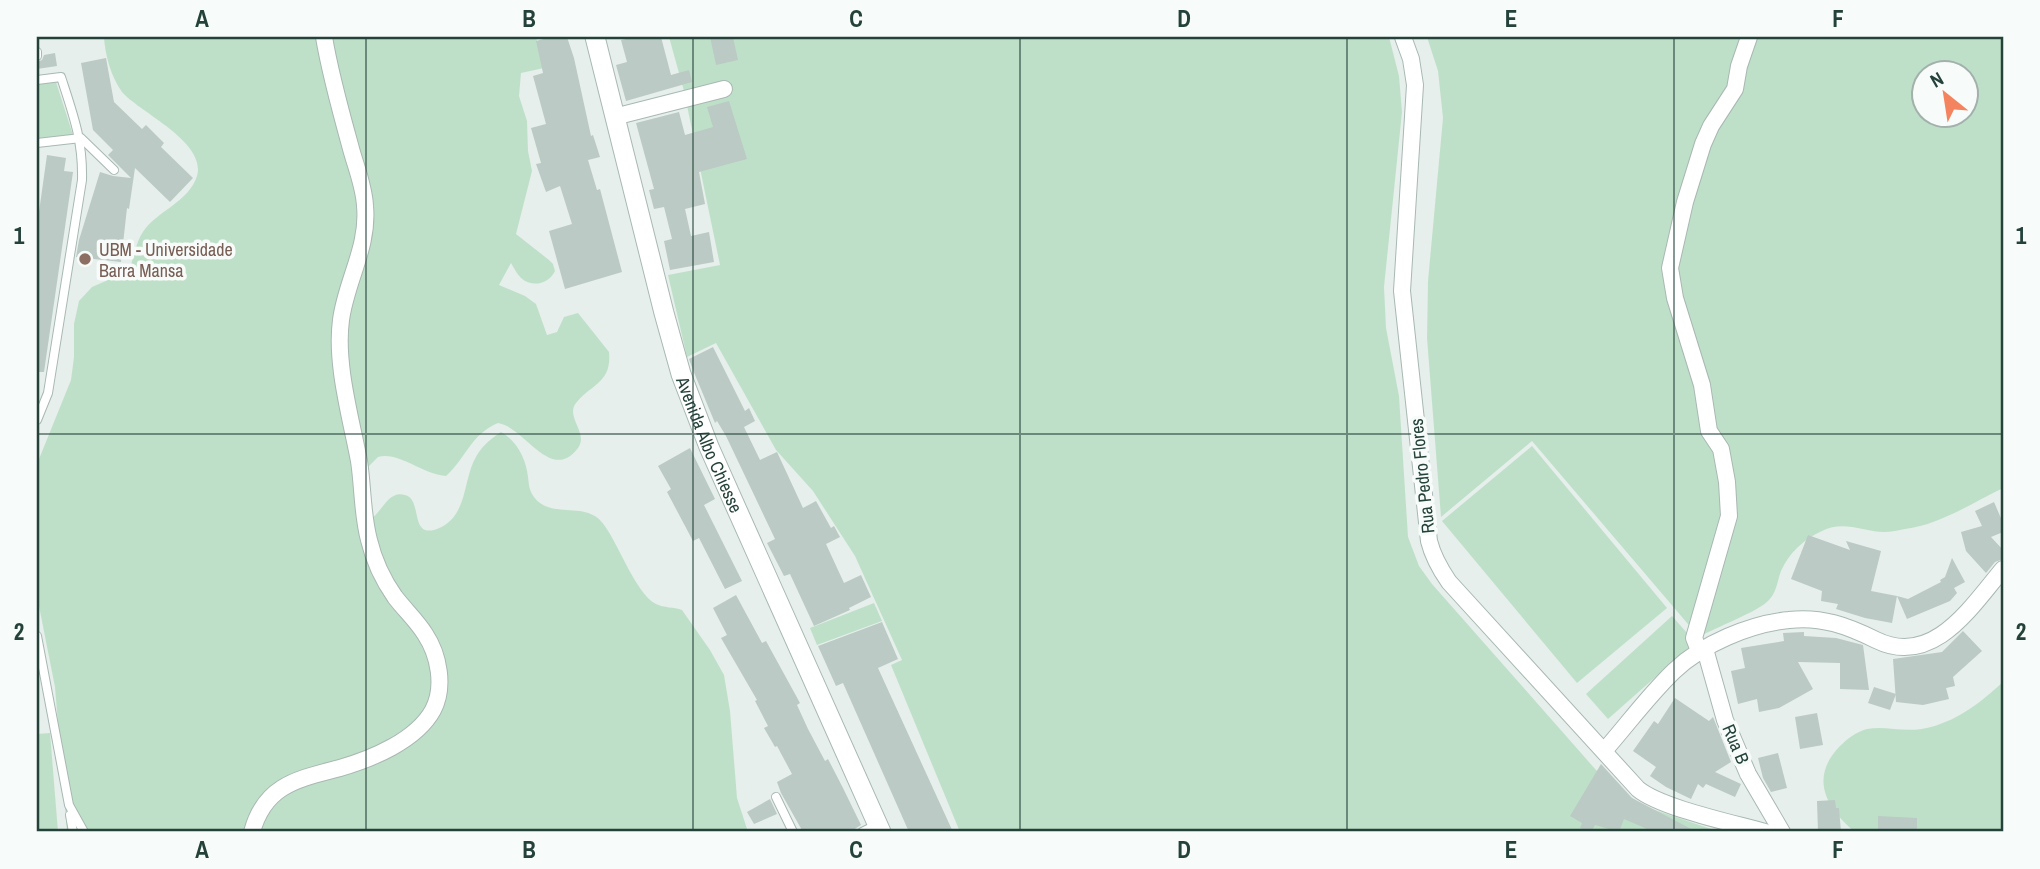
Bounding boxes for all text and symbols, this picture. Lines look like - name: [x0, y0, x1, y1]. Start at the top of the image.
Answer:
- text: A: [195, 3, 209, 34]
- text: B: [522, 3, 536, 34]
- text: C: [849, 3, 863, 34]
- text: D: [1177, 3, 1191, 34]
- text: E: [1505, 3, 1517, 34]
- text: F: [1832, 3, 1844, 34]
- north arrow: [1910, 60, 1980, 130]
- text: N: [1925, 65, 1948, 93]
- text: 1: [14, 220, 25, 251]
- text: 1: [2016, 220, 2027, 251]
- place label: UBM - Universidade Barra Mansa: [99, 237, 233, 283]
- marker: UBM - Universidade Barra Mansa: [77, 251, 93, 267]
- street label: Avenida Albo Chiesse: [670, 372, 749, 517]
- street label: Rua Pedro Flores: [1404, 417, 1440, 535]
- text: 2: [14, 616, 24, 647]
- text: 2: [2016, 616, 2026, 647]
- street label: Rua B: [1716, 720, 1756, 768]
- text: A: [195, 834, 209, 865]
- text: B: [522, 834, 536, 865]
- text: C: [849, 834, 863, 865]
- text: D: [1177, 834, 1191, 865]
- text: E: [1505, 834, 1517, 865]
- text: F: [1832, 834, 1844, 865]

